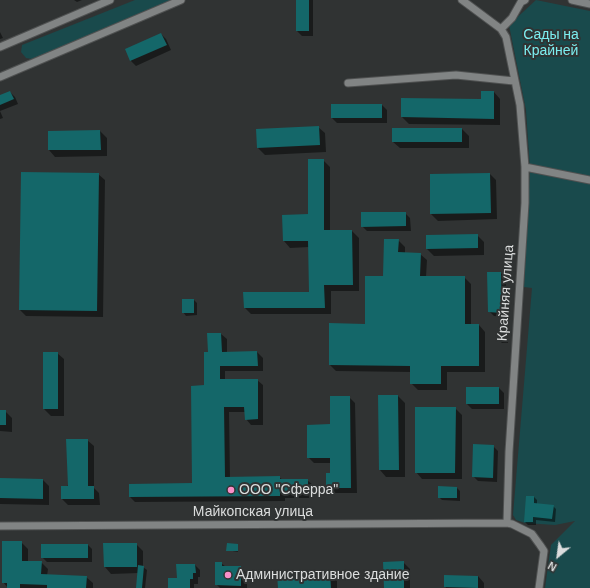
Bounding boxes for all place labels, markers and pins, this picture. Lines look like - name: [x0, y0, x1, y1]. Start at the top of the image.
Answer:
- place label: ООО "Сферра": [239, 482, 338, 498]
- marker: ООО "Сферра": [226, 485, 236, 495]
- place label: Административное здание: [236, 567, 409, 583]
- marker: Административное здание: [223, 570, 233, 580]

